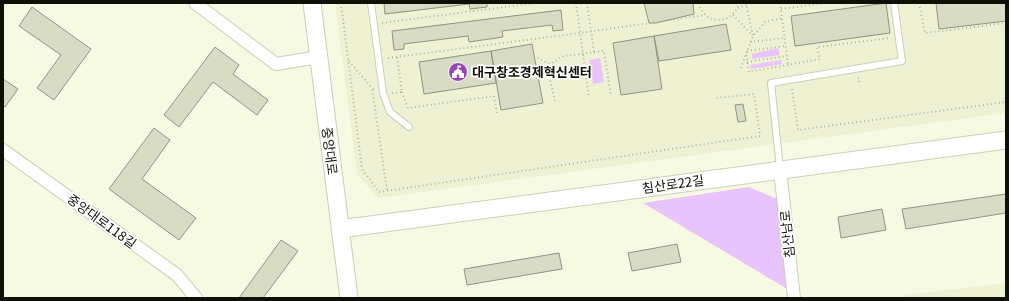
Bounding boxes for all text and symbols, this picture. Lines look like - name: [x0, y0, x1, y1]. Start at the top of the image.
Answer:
- public building icon: 대구창조경제혁신센터: [447, 61, 469, 83]
- place label: 대구창조경제혁신센터: [472, 62, 592, 81]
- street label: 중앙대로: [318, 126, 343, 176]
- street label: 침산로22길: [641, 170, 705, 197]
- street label: 중앙대로118길: [64, 189, 141, 252]
- street label: 침산남로: [775, 209, 798, 259]

